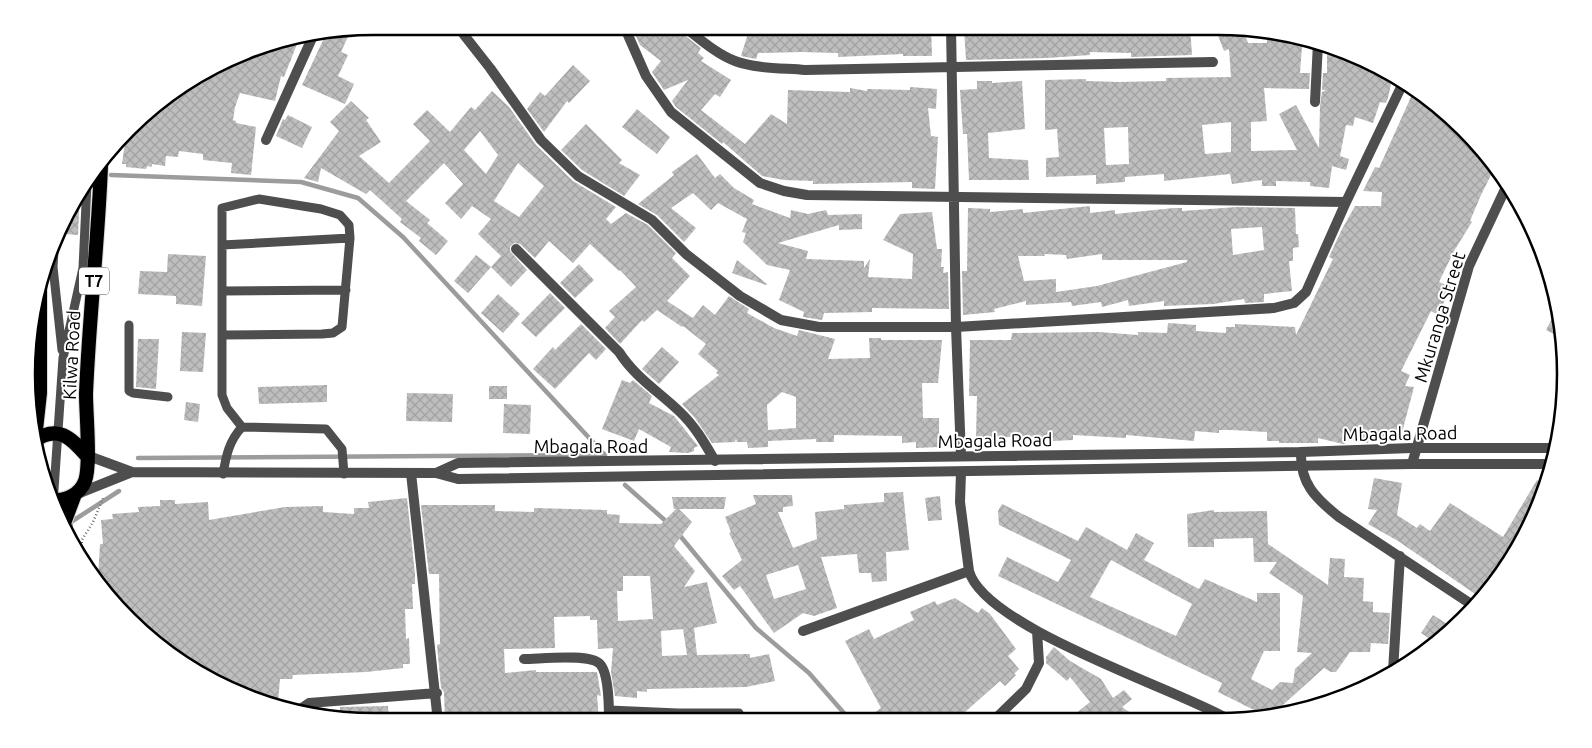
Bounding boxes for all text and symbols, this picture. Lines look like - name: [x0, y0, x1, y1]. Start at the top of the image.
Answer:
- street label: Mkuranga Street: [1410, 249, 1468, 385]
- road number: T7: [79, 268, 109, 294]
- street label: Kilwa Road: [59, 310, 83, 400]
- street label: Mbagala Road: [1343, 422, 1457, 444]
- street label: Mbagala Road: [938, 429, 1052, 451]
- street label: Mbagala Road: [534, 436, 648, 456]

